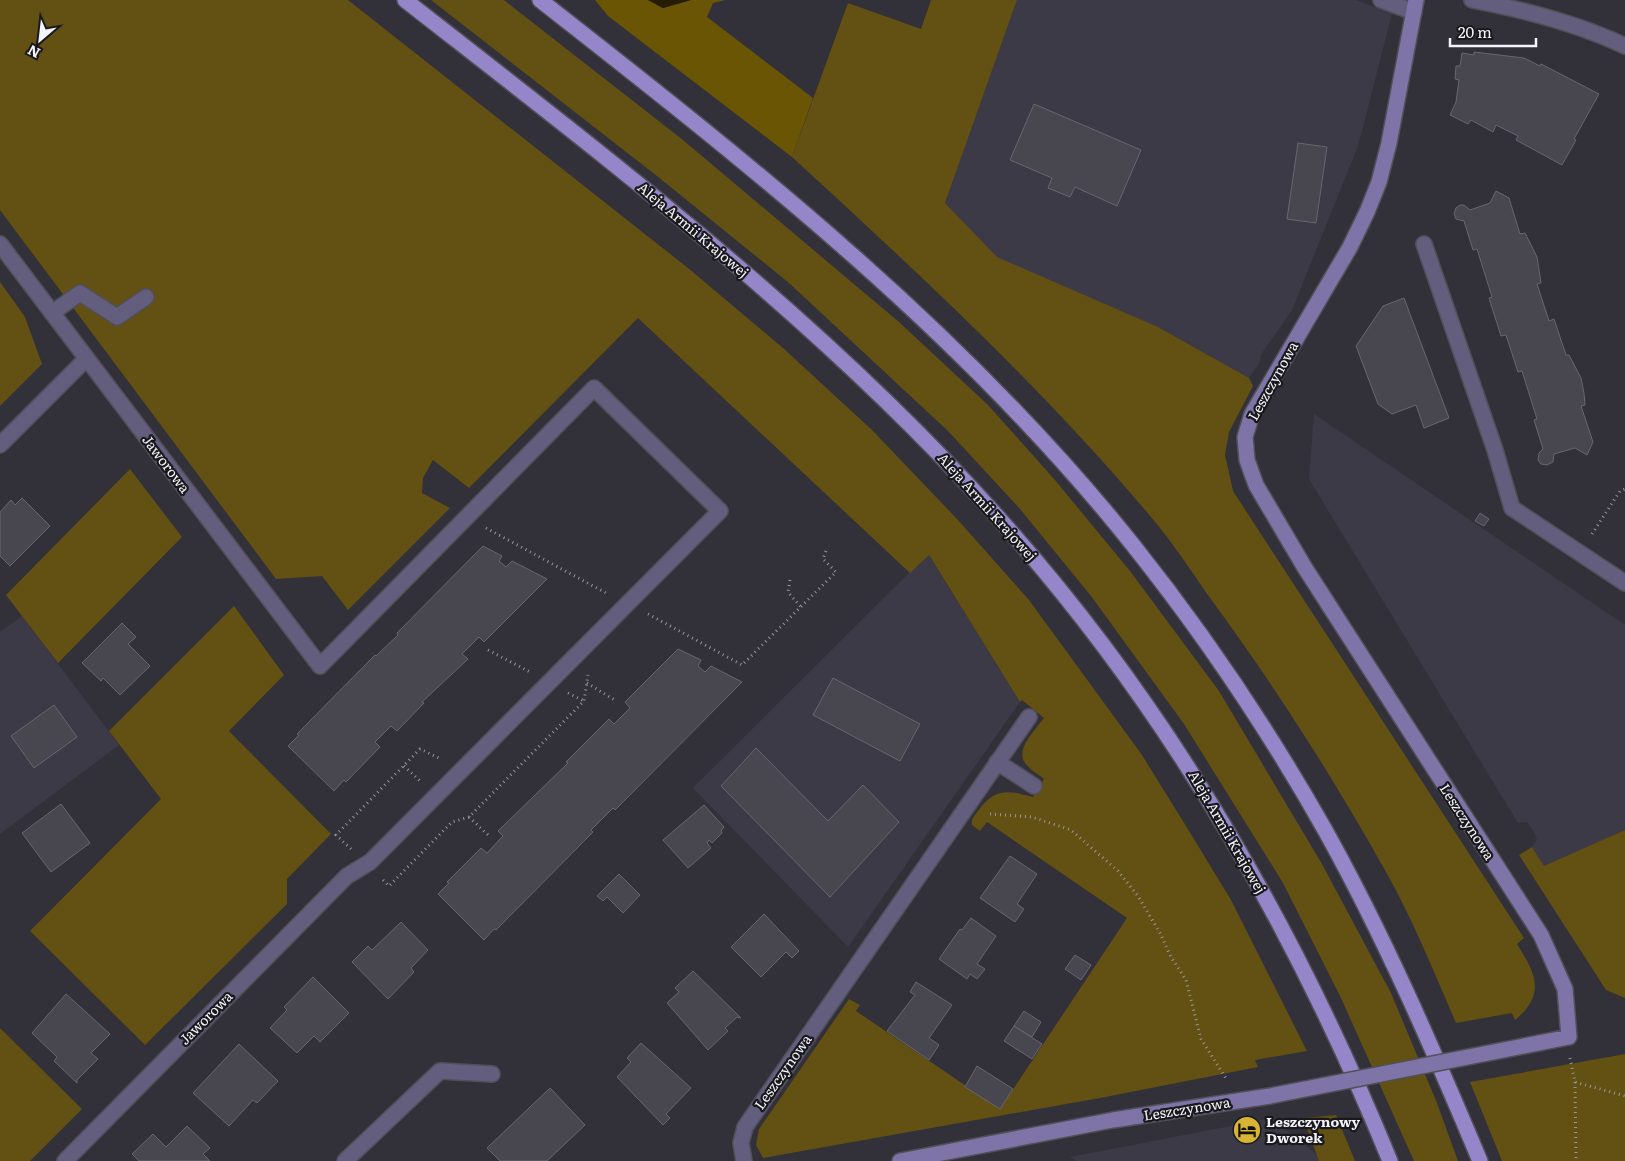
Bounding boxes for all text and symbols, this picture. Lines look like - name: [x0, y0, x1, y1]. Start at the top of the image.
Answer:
- north arrow: [15, 15, 65, 65]
- scale bar: [1450, 15, 1536, 47]
- text: 20 m: [1458, 20, 1492, 43]
- text: N: [23, 41, 43, 64]
- street label: Aleja Armii Krajowej: [634, 177, 753, 282]
- street label: Leszczynowa: [1242, 337, 1302, 424]
- street label: Jaworowa: [138, 430, 196, 497]
- street label: Aleja Armii Krajowej: [934, 448, 1042, 565]
- street label: Aleja Armii Krajowej: [1184, 766, 1271, 897]
- street label: Leszczynowa: [1436, 779, 1500, 864]
- street label: Jaworowa: [174, 986, 237, 1048]
- street label: Leszczynowa: [749, 1029, 816, 1113]
- street label: Leszczynowa: [1142, 1091, 1232, 1125]
- place label: Leszczynowy Dworek: [1266, 1111, 1361, 1147]
- hotel icon: Leszczynowy Dworek: [1232, 1115, 1262, 1145]

